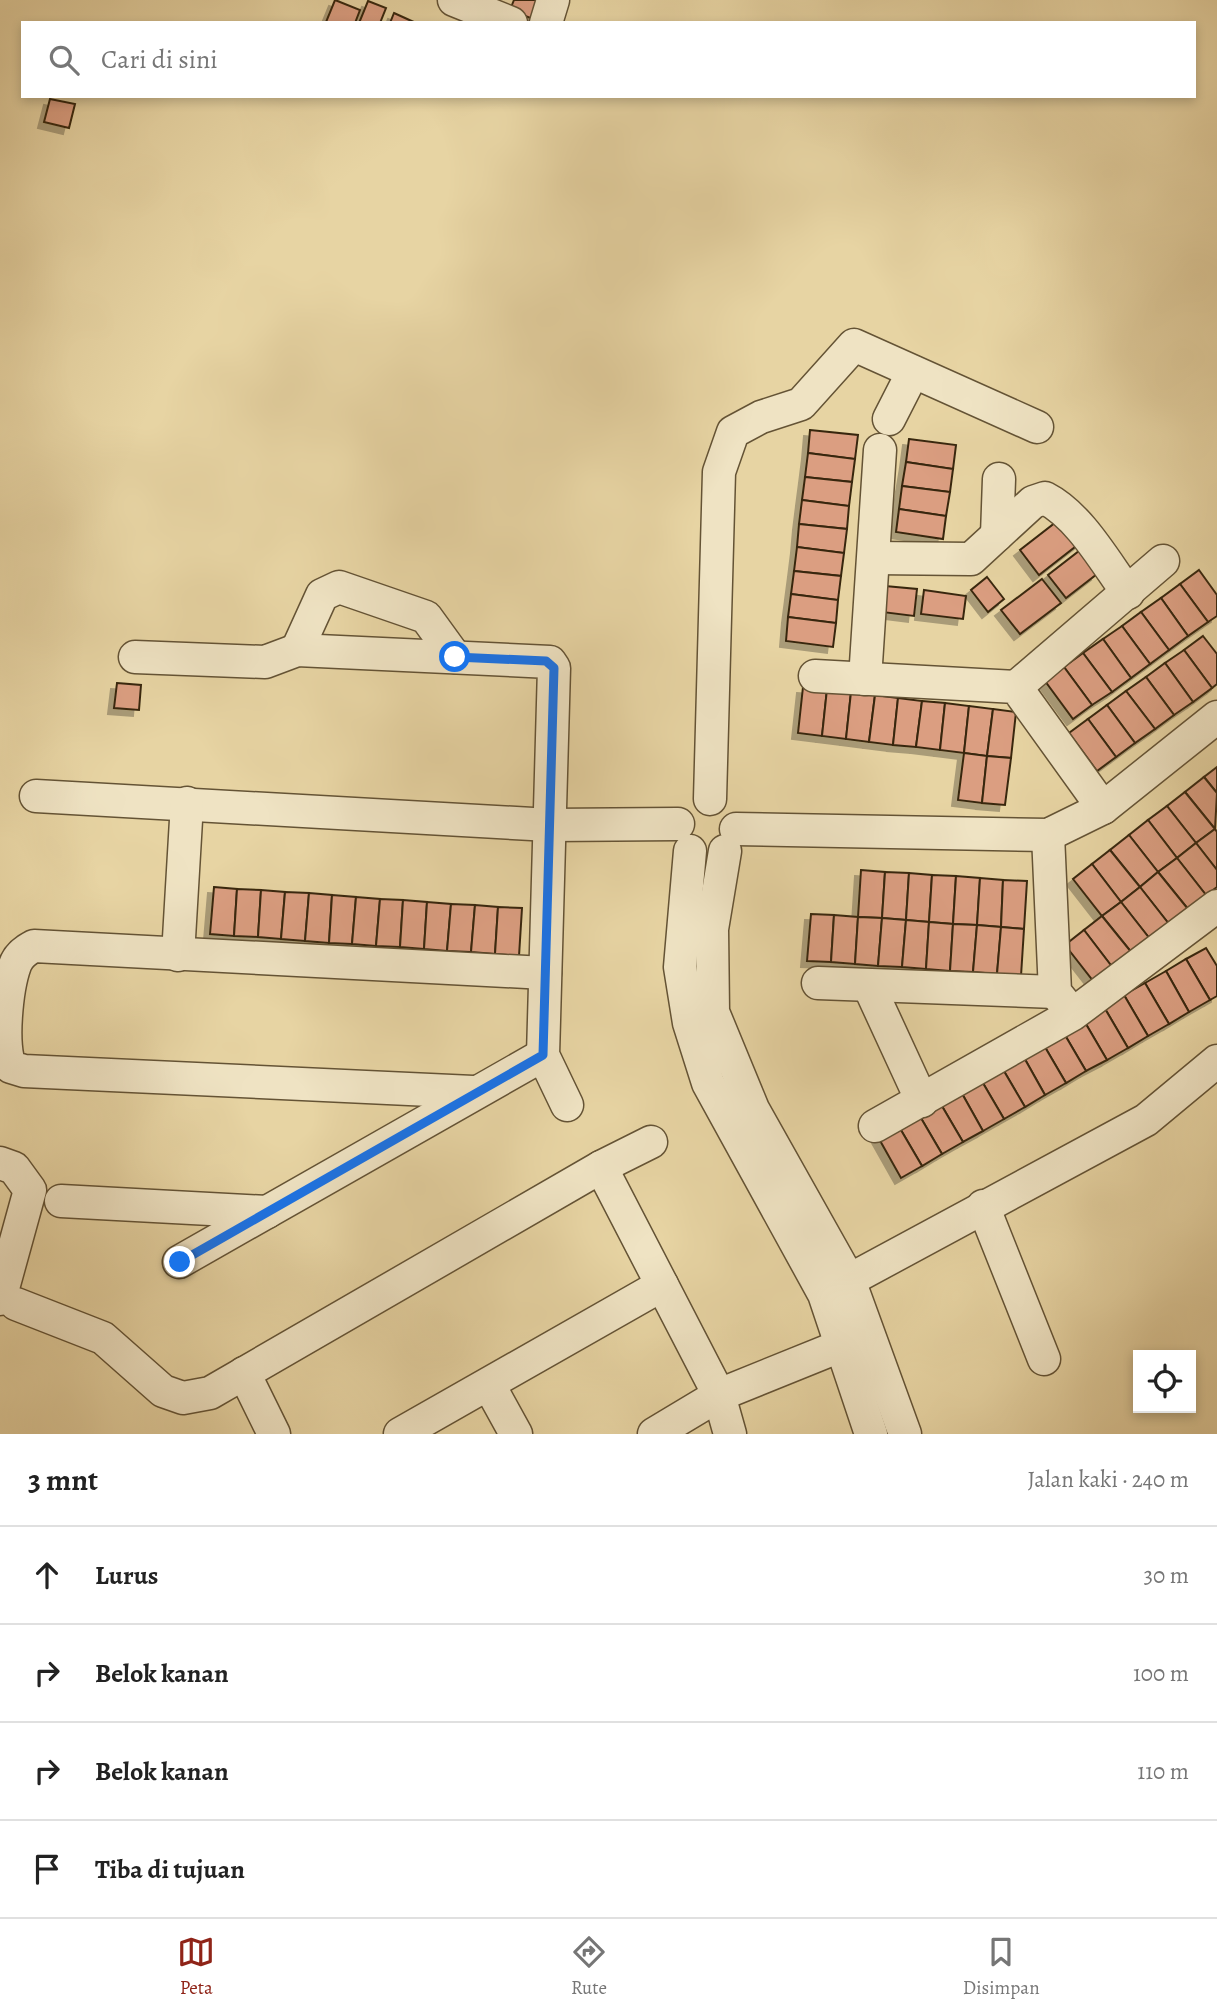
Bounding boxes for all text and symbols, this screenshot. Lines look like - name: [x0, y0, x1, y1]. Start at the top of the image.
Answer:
- search box: [21, 21, 1196, 98]
- icon: search: [45, 41, 83, 79]
- text: Cari di sini: [101, 42, 218, 77]
- route start: [439, 641, 470, 672]
- route end: [164, 1246, 195, 1277]
- map controls: [1133, 1350, 1196, 1413]
- button: locate: [1133, 1350, 1196, 1413]
- text: 3 mnt: [28, 1460, 98, 1500]
- text: Jalan kaki · 240 m: [1027, 1464, 1189, 1495]
- icon: ahead: [28, 1556, 66, 1594]
- text: Lurus: [95, 1558, 158, 1593]
- text: 30 m: [1143, 1560, 1189, 1591]
- icon: right: [28, 1654, 66, 1692]
- text: Belok kanan: [95, 1656, 229, 1691]
- text: 100 m: [1133, 1658, 1189, 1689]
- icon: right: [28, 1752, 66, 1790]
- text: Belok kanan: [95, 1754, 229, 1789]
- text: 110 m: [1137, 1756, 1189, 1787]
- icon: arrive: [28, 1850, 66, 1888]
- text: Tiba di tujuan: [95, 1852, 245, 1887]
- tab: Peta: [177, 1933, 215, 2001]
- tab: Rute: [570, 1933, 608, 2001]
- tab: Disimpan: [963, 1933, 1040, 2001]

